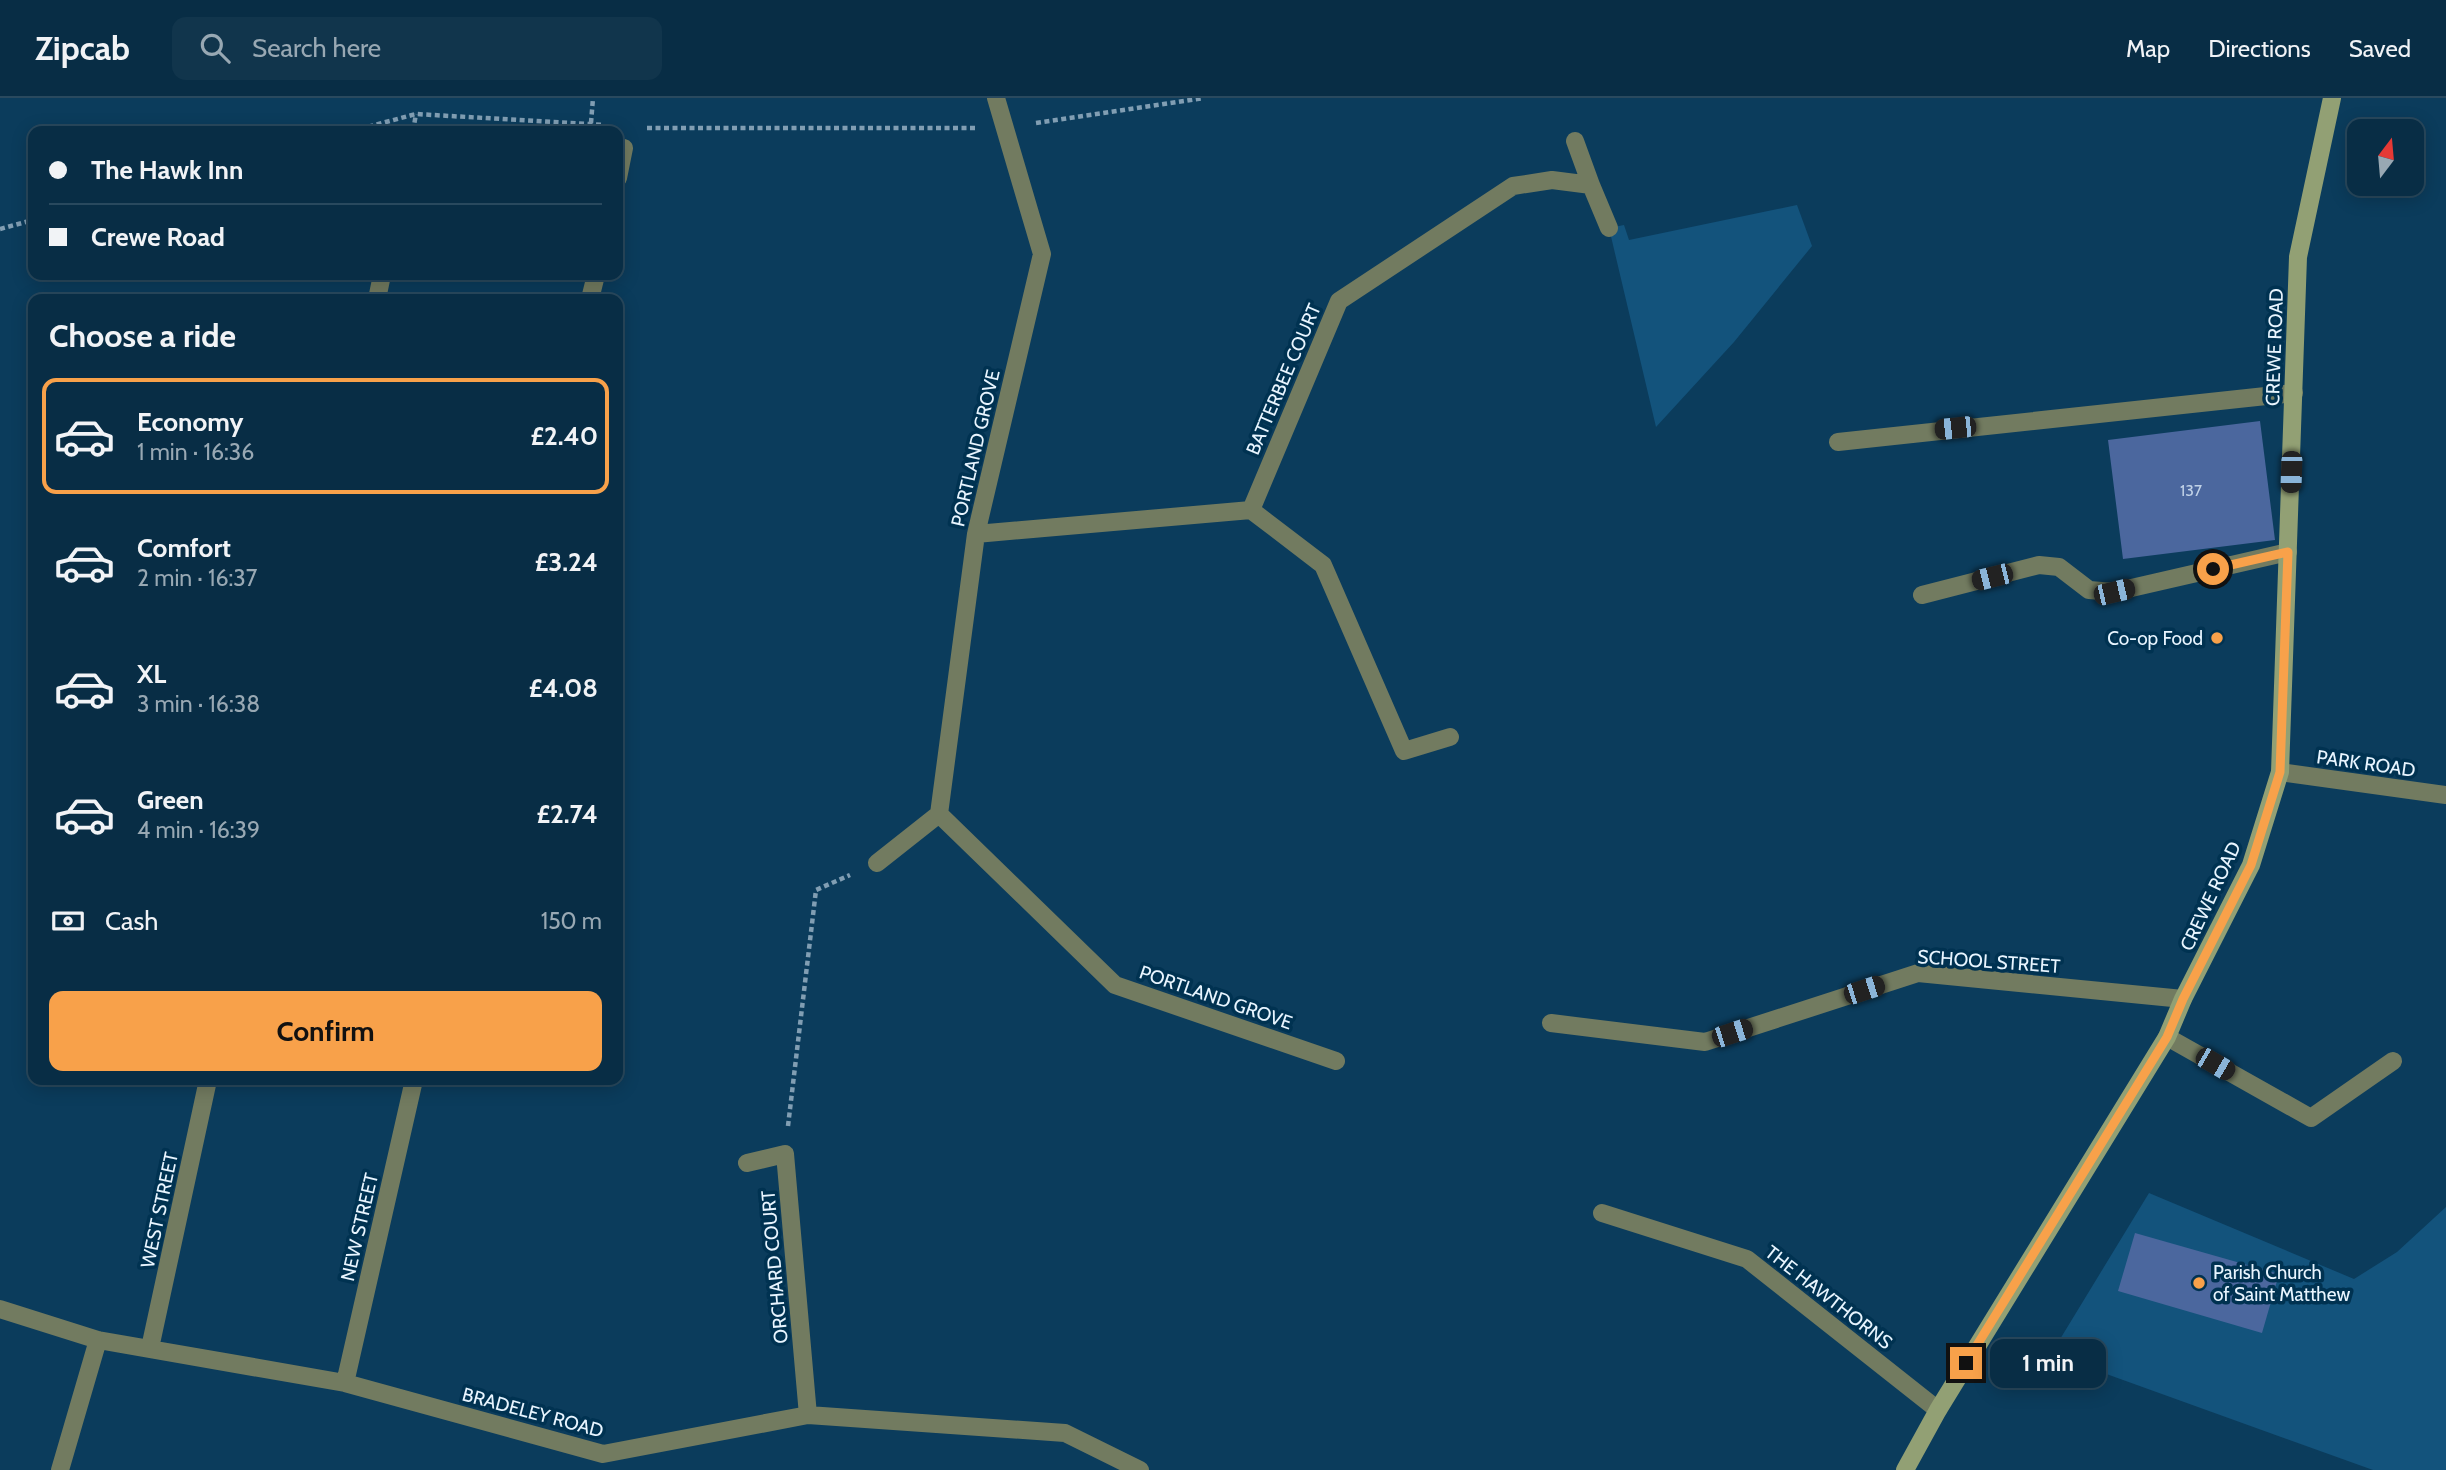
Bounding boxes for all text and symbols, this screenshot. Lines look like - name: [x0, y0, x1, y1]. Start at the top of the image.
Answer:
- search box: [172, 17, 662, 80]
- text: Zipcab: [35, 28, 130, 68]
- icon: search: [196, 29, 234, 67]
- text: Search here: [252, 32, 381, 64]
- text: Map: [2126, 34, 2170, 63]
- text: Directions: [2208, 34, 2311, 63]
- text: Saved: [2349, 34, 2411, 63]
- north arrow: [2347, 119, 2424, 196]
- map controls: [2347, 119, 2424, 196]
- text: The Hawk Inn: [91, 154, 243, 186]
- text: Crewe Road: [91, 221, 225, 253]
- street label: CREWE ROAD: [2261, 288, 2288, 406]
- street label: BATTERBEE COURT: [1241, 300, 1326, 458]
- text: Choose a ride: [49, 316, 236, 355]
- street label: PORTLAND GROVE: [946, 367, 1005, 529]
- icon: car: [53, 405, 116, 468]
- text: Economy: [137, 406, 243, 438]
- car: [1934, 415, 1977, 441]
- text: £2.40: [530, 420, 598, 452]
- text: 1 min · 16:36: [137, 438, 254, 466]
- car: [2280, 451, 2303, 493]
- house number: 137: [2180, 481, 2202, 500]
- icon: car: [53, 531, 116, 594]
- text: Comfort: [137, 532, 231, 564]
- text: £3.24: [535, 546, 598, 578]
- route start: [2197, 553, 2229, 585]
- car: [1970, 562, 2015, 592]
- text: 2 min · 16:37: [137, 564, 257, 592]
- car: [2092, 577, 2137, 607]
- place label: Co-op Food: [2107, 627, 2203, 650]
- marker: Co-op Food: [2209, 630, 2225, 646]
- icon: car: [53, 657, 116, 720]
- text: XL: [137, 658, 166, 690]
- text: £4.08: [529, 672, 598, 704]
- text: 3 min · 16:38: [137, 690, 260, 718]
- street label: PARK ROAD: [2315, 745, 2417, 782]
- icon: car: [53, 783, 116, 846]
- text: Green: [137, 784, 204, 816]
- text: £2.74: [536, 798, 598, 830]
- text: 4 min · 16:39: [137, 816, 260, 844]
- street label: CREWE ROAD: [2175, 838, 2246, 954]
- icon: cash: [49, 902, 87, 940]
- text: Cash: [105, 905, 158, 937]
- text: 150 m: [541, 907, 602, 935]
- street label: SCHOOL STREET: [1917, 945, 2061, 978]
- street label: PORTLAND GROVE: [1136, 961, 1295, 1034]
- car: [1841, 974, 1888, 1006]
- button: Confirm: [49, 991, 602, 1071]
- car: [1709, 1017, 1756, 1049]
- car: [2192, 1044, 2239, 1084]
- street label: WEST STREET: [136, 1150, 183, 1270]
- street label: NEW STREET: [336, 1171, 383, 1283]
- street label: ORCHARD COURT: [756, 1189, 793, 1344]
- street label: THE HAWTHORNS: [1761, 1241, 1897, 1354]
- place label: Parish Church of Saint Matthew: [2213, 1261, 2350, 1306]
- marker: Parish Church of Saint Matthew: [2191, 1275, 2207, 1291]
- callout: 1 min: [1990, 1338, 2106, 1388]
- route end: [1950, 1347, 1982, 1379]
- text: 1 min: [2022, 1349, 2074, 1377]
- street label: BRADELEY ROAD: [460, 1383, 606, 1442]

